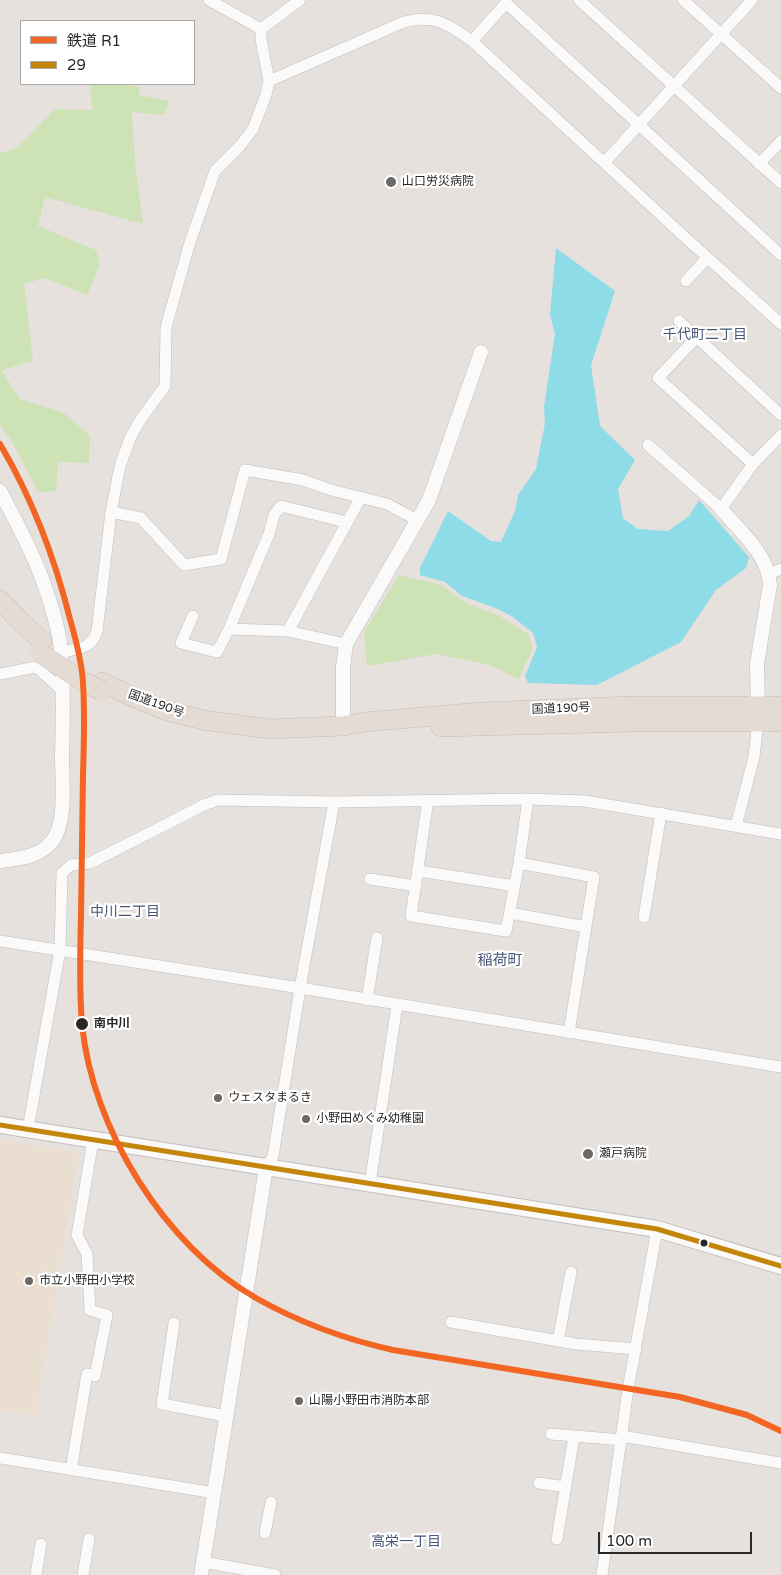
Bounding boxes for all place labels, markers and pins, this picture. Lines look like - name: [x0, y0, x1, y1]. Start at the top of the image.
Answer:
- marker: 山口労災病院: [384, 175, 398, 189]
- place label: 山口労災病院: [402, 175, 474, 189]
- marker: 南中川: [74, 1016, 90, 1032]
- place label: 南中川: [94, 1017, 130, 1031]
- place label: ウェスタまるき: [228, 1091, 312, 1105]
- marker: ウェスタまるき: [212, 1092, 224, 1104]
- place label: 小野田めぐみ幼稚園: [316, 1112, 424, 1126]
- marker: 小野田めぐみ幼稚園: [300, 1113, 312, 1125]
- marker: 瀬戸病院: [581, 1147, 595, 1161]
- place label: 瀬戸病院: [599, 1147, 647, 1161]
- unlabelled marker: [699, 1238, 709, 1248]
- place label: 市立小野田小学校: [39, 1274, 135, 1288]
- marker: 市立小野田小学校: [23, 1275, 35, 1287]
- place label: 山陽小野田市消防本部: [309, 1394, 429, 1408]
- marker: 山陽小野田市消防本部: [293, 1395, 305, 1407]

